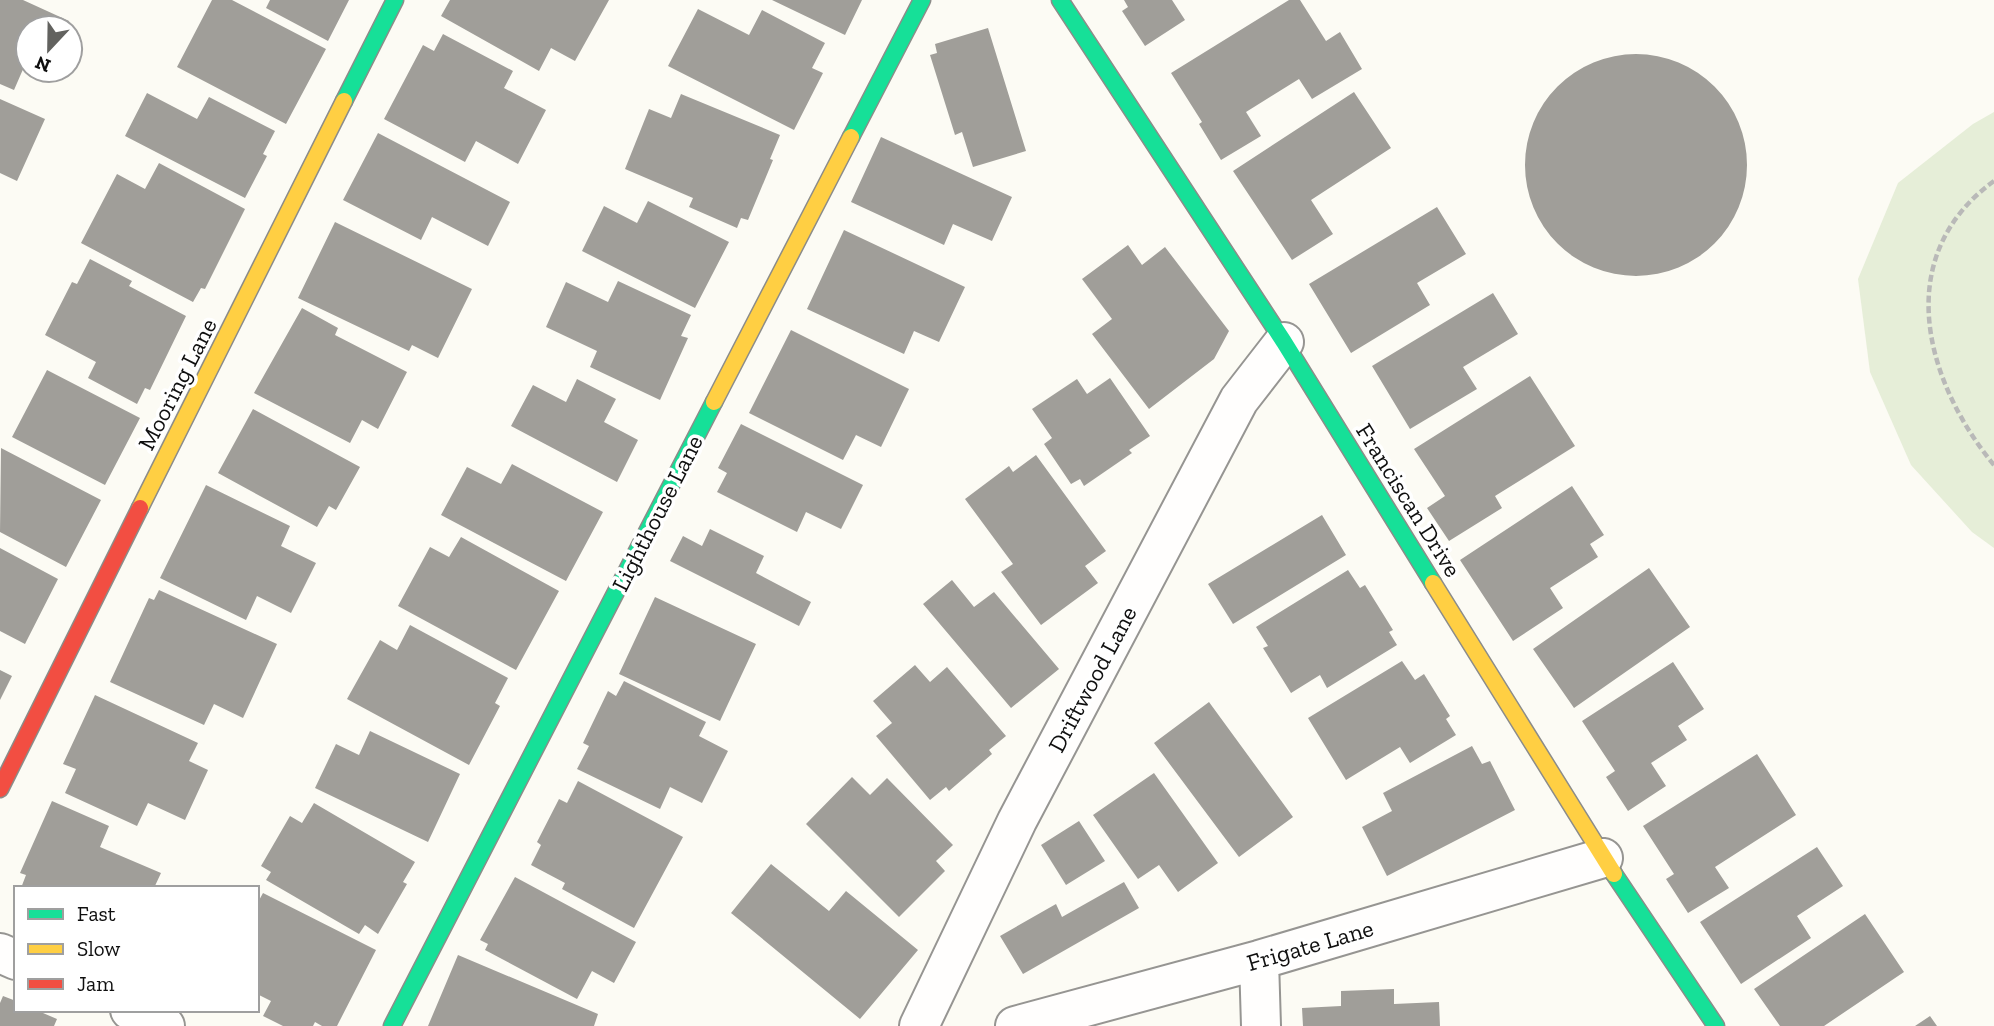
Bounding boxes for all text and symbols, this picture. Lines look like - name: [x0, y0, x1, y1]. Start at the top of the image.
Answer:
- north arrow: [14, 14, 84, 84]
- text: N: [32, 51, 54, 78]
- street label: Mooring Lane: [131, 313, 223, 455]
- street label: Franciscan Drive: [1350, 418, 1468, 582]
- street label: Lighthouse Lane: [605, 430, 709, 596]
- street label: Driftwood Lane: [1041, 601, 1143, 757]
- legend: [14, 886, 259, 1012]
- text: Fast: [77, 901, 116, 926]
- street label: Frigate Lane: [1243, 913, 1377, 977]
- text: Slow: [77, 936, 120, 961]
- text: Jam: [77, 971, 114, 996]

